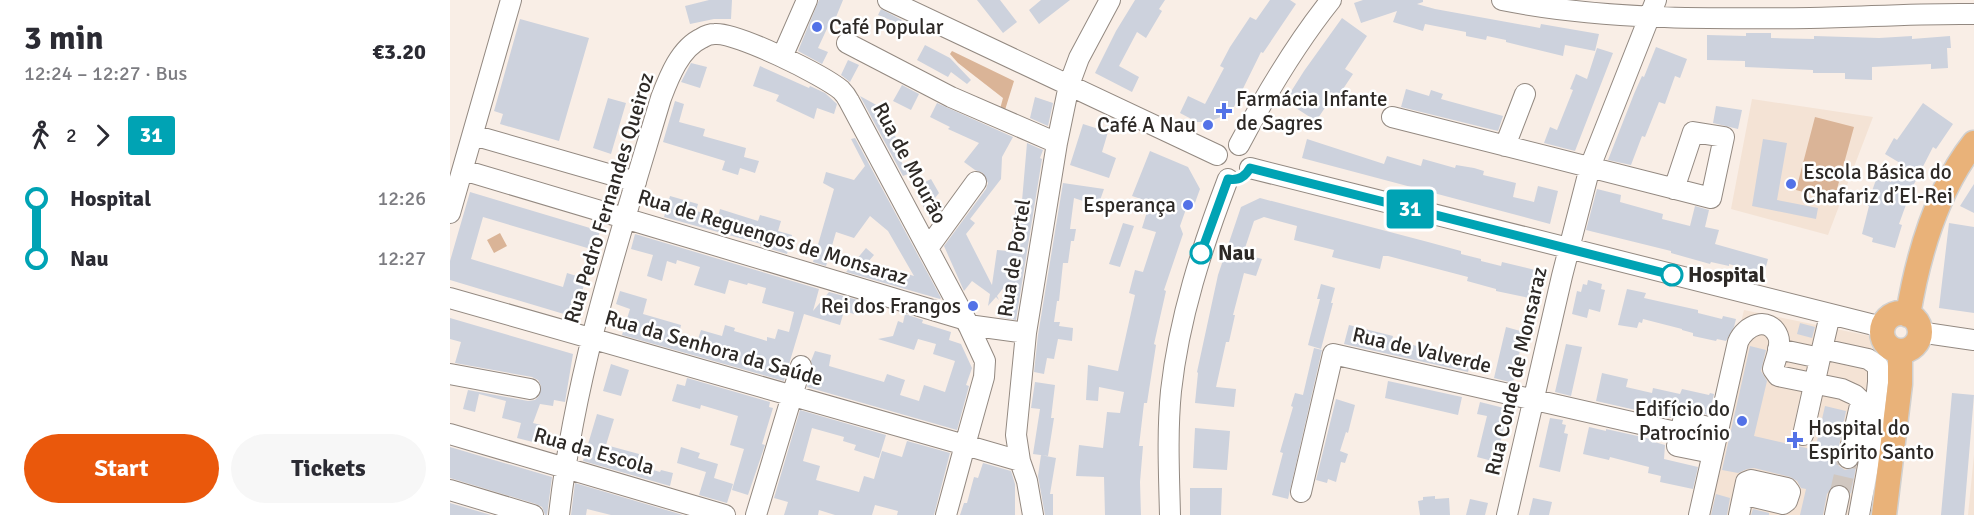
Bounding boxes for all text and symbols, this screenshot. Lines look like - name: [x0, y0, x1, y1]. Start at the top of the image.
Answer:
- place label: Café Popular: [829, 14, 944, 40]
- text: 3 min: [24, 18, 104, 59]
- marker: Café Popular: [810, 20, 824, 34]
- text: €3.20: [372, 38, 426, 65]
- text: 12:24 – 12:27 · Bus: [24, 61, 187, 86]
- street label: Rua Pedro Fernandes Queiroz: [558, 69, 660, 327]
- place label: Farmácia Infante de Sagres: [1236, 86, 1387, 136]
- street label: Rua de Mourão: [867, 98, 953, 228]
- marker: Farmácia Infante de Sagres: [1217, 104, 1231, 118]
- place label: Café A Nau: [1097, 112, 1196, 138]
- marker: Café A Nau: [1201, 118, 1215, 132]
- icon: walk: [24, 119, 57, 152]
- icon: forward: [86, 119, 119, 152]
- text: 31: [140, 122, 163, 148]
- text: 2: [66, 123, 77, 148]
- place label: Escola Básica do Chafariz d’El-Rei: [1803, 159, 1953, 209]
- marker: Escola Básica do Chafariz d’El-Rei: [1784, 177, 1798, 191]
- street label: Rua de Reguengos de Monsaraz: [635, 183, 911, 291]
- text: Hospital: [70, 185, 151, 212]
- text: 12:26: [377, 186, 426, 211]
- line badge: 31: [1383, 190, 1437, 228]
- place label: Esperança: [1083, 192, 1176, 218]
- text: 31: [1399, 196, 1421, 222]
- street label: Rua de Portel: [992, 197, 1036, 319]
- marker: Esperança: [1181, 198, 1195, 212]
- place label: Nau: [1218, 240, 1255, 266]
- marker: Nau: [1190, 242, 1212, 264]
- text: Nau: [70, 245, 109, 272]
- text: 12:27: [377, 246, 426, 271]
- place label: Hospital: [1688, 262, 1766, 288]
- street label: Rua Conde de Monsaraz: [1479, 264, 1553, 478]
- marker: Hospital: [1661, 264, 1683, 286]
- place label: Rei dos Frangos: [821, 293, 961, 319]
- marker: Rei dos Frangos: [966, 299, 980, 313]
- street label: Rua da Senhora da Saúde: [602, 304, 826, 392]
- street label: Rua de Valverde: [1350, 321, 1494, 379]
- place label: Edifício do Patrocínio: [1635, 396, 1730, 446]
- marker: Edifício do Patrocínio: [1735, 414, 1749, 428]
- place label: Hospital do Espírito Santo: [1808, 415, 1934, 465]
- street label: Rua da Escola: [531, 421, 657, 481]
- marker: Hospital do Espírito Santo: [1786, 431, 1804, 449]
- button: Start: [24, 434, 219, 503]
- button: Tickets: [231, 434, 426, 503]

